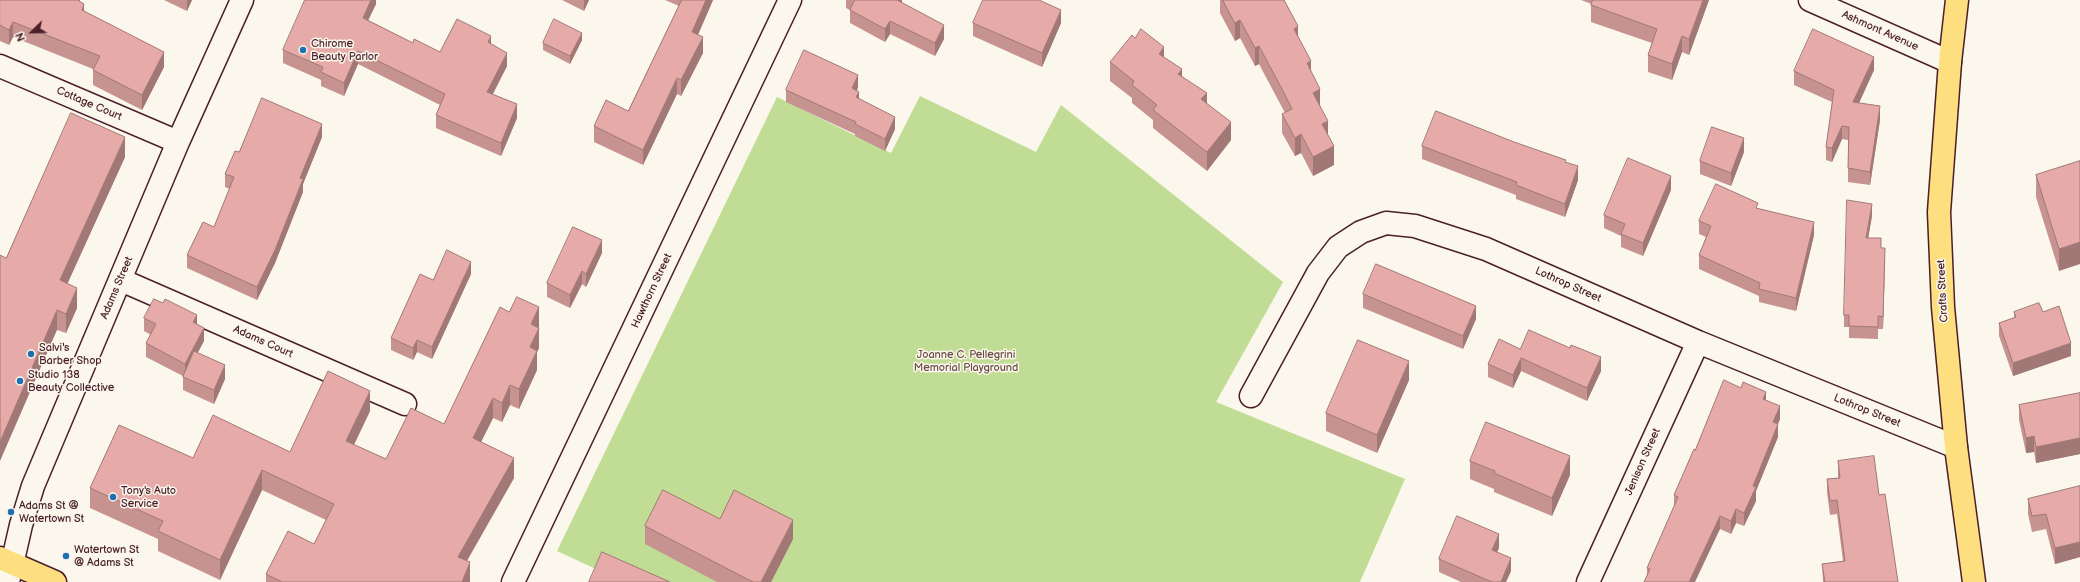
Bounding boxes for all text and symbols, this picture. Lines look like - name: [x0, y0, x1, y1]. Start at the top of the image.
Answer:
- street label: Ashmont Avenue: [1840, 8, 1920, 54]
- north arrow: [12, 12, 52, 52]
- text: N: [13, 31, 28, 43]
- place label: Chirome Beauty Parlor: [311, 37, 378, 63]
- marker: Chirome Beauty Parlor: [298, 45, 308, 55]
- street label: Cottage Court: [54, 84, 124, 124]
- street label: Hawthorn Street: [629, 252, 675, 330]
- street label: Adams Street: [98, 255, 136, 321]
- street label: Crafts Street: [1935, 259, 1951, 323]
- street label: Lothrop Street: [1533, 265, 1603, 305]
- street label: Adams Court: [231, 323, 295, 361]
- place label: Salvi's Barber Shop: [39, 341, 102, 367]
- park label: Joanne C. Pellegrini Memorial Playground: [914, 348, 1018, 374]
- marker: Salvi's Barber Shop: [26, 349, 36, 359]
- place label: Studio 138 Beauty Collective: [28, 368, 114, 394]
- marker: Studio 138 Beauty Collective: [15, 376, 25, 386]
- street label: Lothrop Street: [1832, 392, 1902, 430]
- street label: Jenison Street: [1622, 426, 1664, 498]
- place label: Tony's Auto Service: [121, 484, 176, 510]
- marker: Tony's Auto Service: [108, 492, 118, 502]
- place label: Adams St @ Watertown St: [19, 499, 84, 525]
- marker: Adams St @ Watertown St: [6, 507, 16, 517]
- place label: Watertown St @ Adams St: [74, 543, 139, 569]
- marker: Watertown St @ Adams St: [61, 551, 71, 561]

